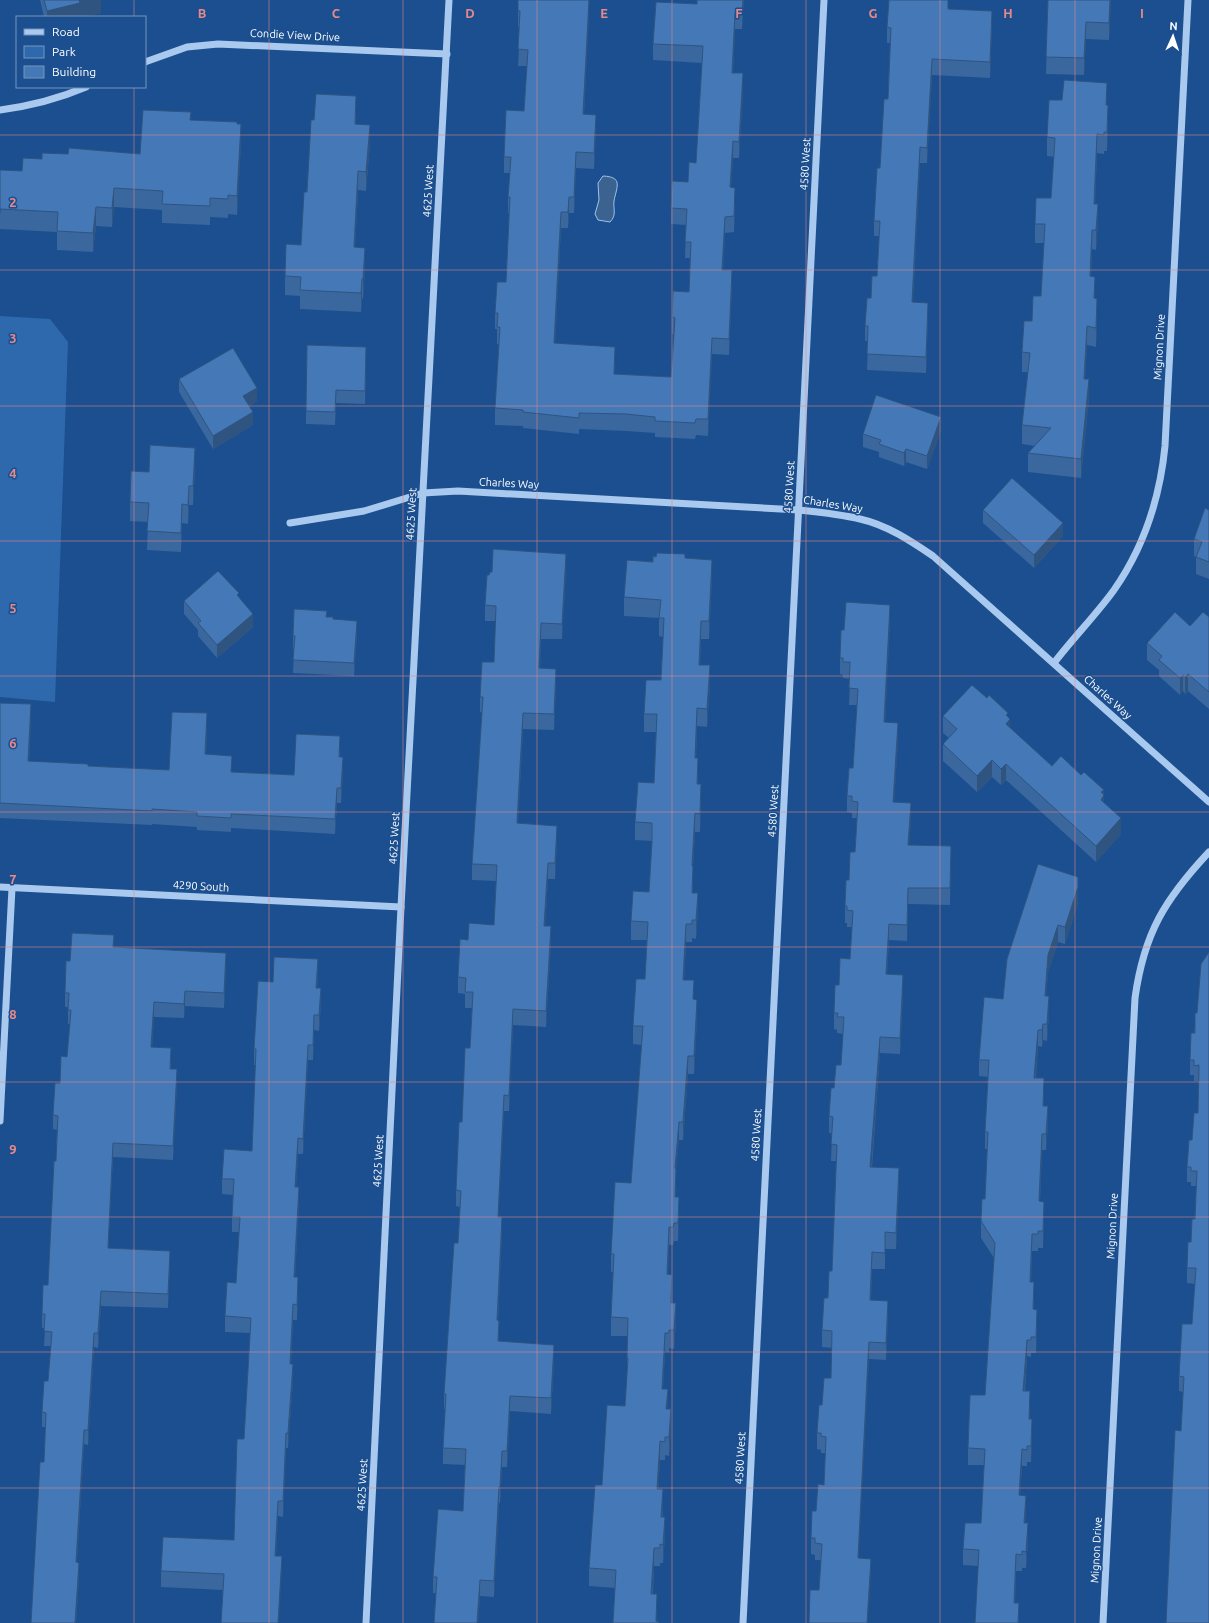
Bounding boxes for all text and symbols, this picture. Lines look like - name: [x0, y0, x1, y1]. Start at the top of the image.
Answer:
- text: B: [198, 6, 207, 20]
- text: C: [332, 6, 341, 20]
- text: D: [465, 6, 475, 20]
- text: E: [600, 6, 608, 20]
- text: F: [735, 6, 743, 20]
- text: G: [869, 6, 878, 20]
- text: H: [1003, 6, 1013, 20]
- text: I: [1140, 6, 1144, 20]
- legend: [16, 16, 146, 88]
- north arrow: [1153, 16, 1193, 56]
- text: N: [1169, 20, 1178, 32]
- text: Road: [52, 25, 80, 38]
- street label: Condie View Drive: [250, 27, 340, 43]
- text: Park: [52, 45, 76, 58]
- text: Building: [52, 65, 96, 78]
- street label: 4580 West: [798, 137, 812, 191]
- street label: 4625 West: [421, 164, 435, 218]
- text: 2: [9, 195, 17, 209]
- street label: Mignon Drive: [1151, 314, 1167, 380]
- text: 3: [9, 331, 17, 345]
- street label: 4580 West: [782, 460, 796, 514]
- text: 4: [9, 466, 17, 480]
- street label: Charles Way: [479, 475, 540, 491]
- street label: 4625 West: [404, 487, 418, 541]
- street label: Charles Way: [802, 493, 864, 515]
- text: 5: [9, 601, 17, 615]
- street label: Charles Way: [1082, 672, 1135, 722]
- text: 6: [9, 736, 17, 750]
- street label: 4580 West: [766, 784, 780, 838]
- street label: 4625 West: [387, 811, 401, 865]
- text: 7: [9, 872, 17, 886]
- street label: 4290 South: [173, 879, 229, 893]
- text: 8: [9, 1007, 17, 1021]
- street label: 4580 West: [749, 1108, 763, 1162]
- street label: 4625 West: [371, 1134, 385, 1188]
- text: 9: [9, 1142, 17, 1156]
- street label: Mignon Drive: [1104, 1193, 1120, 1259]
- street label: 4580 West: [733, 1431, 747, 1485]
- street label: 4625 West: [355, 1458, 369, 1512]
- street label: Mignon Drive: [1088, 1517, 1104, 1583]

